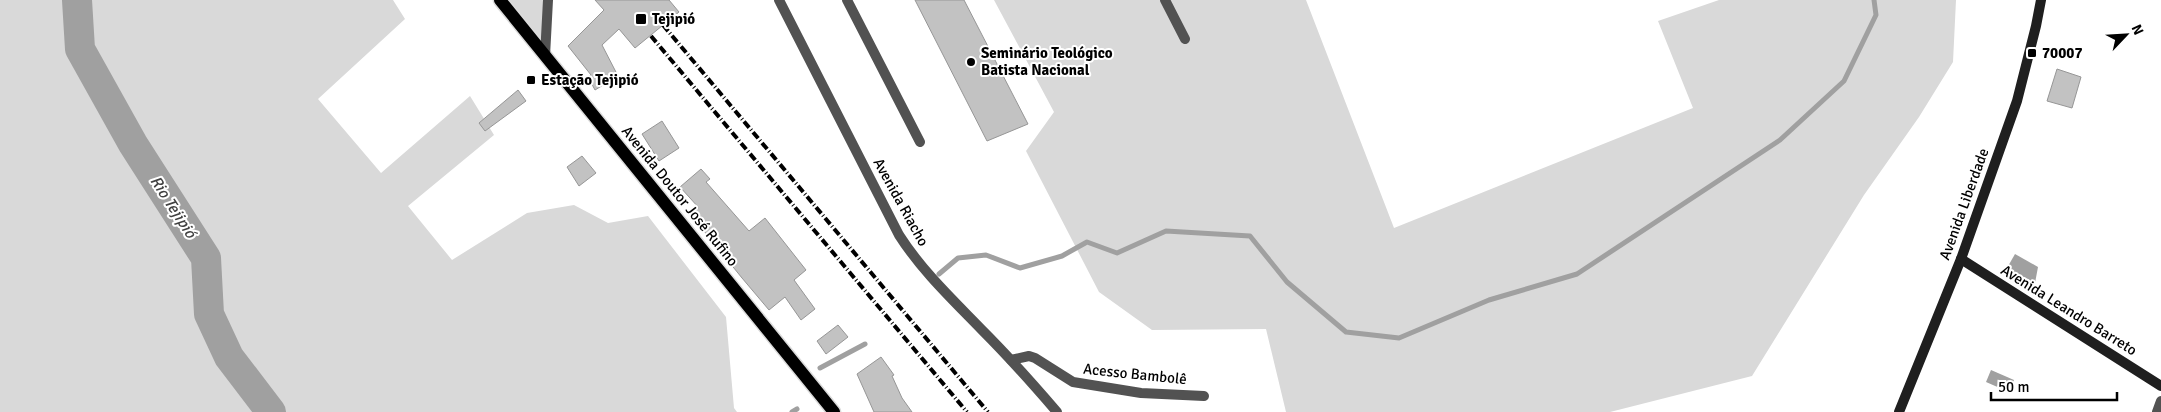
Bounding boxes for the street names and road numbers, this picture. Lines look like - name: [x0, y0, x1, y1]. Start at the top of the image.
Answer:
- street label: Avenida Doutor José Rufino: [618, 122, 742, 270]
- street label: Avenida Liberdade: [1935, 146, 1993, 262]
- street label: Avenida Riacho: [869, 155, 933, 249]
- street label: Avenida Leandro Barreto: [1998, 261, 2141, 359]
- street label: Acesso Bambolê: [1082, 360, 1188, 388]

